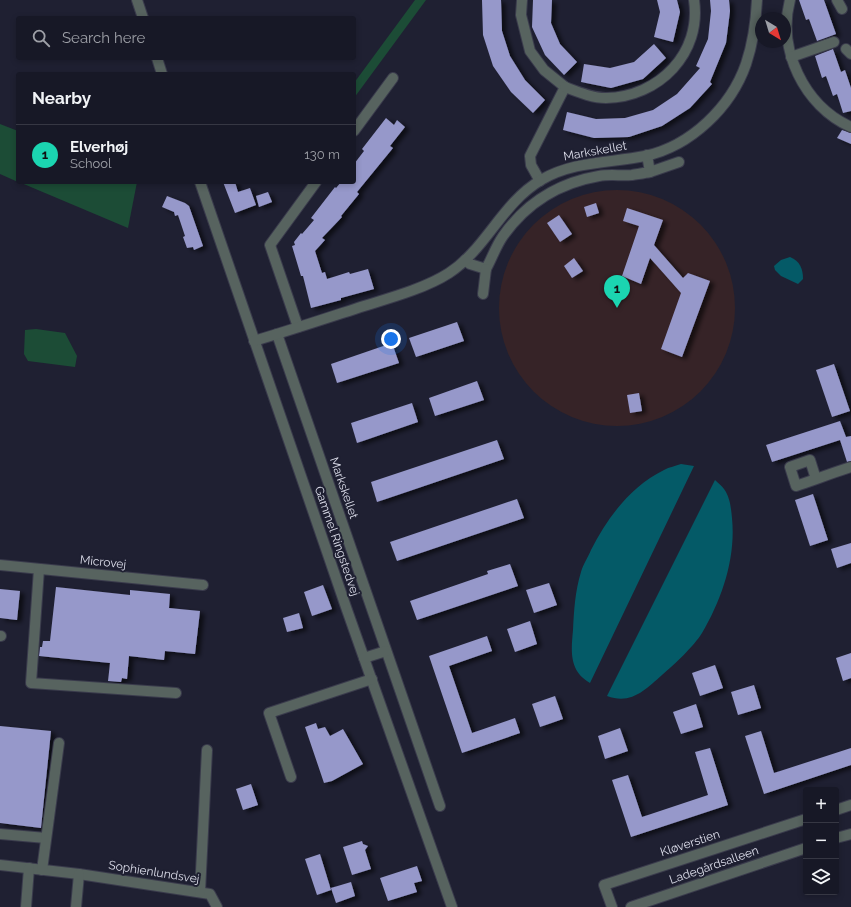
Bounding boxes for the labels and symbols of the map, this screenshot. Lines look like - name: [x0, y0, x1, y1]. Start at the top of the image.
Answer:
- north arrow: [755, 12, 791, 48]
- street label: Markskellet: [562, 139, 628, 163]
- pin: 1: [604, 275, 630, 308]
- your location: [381, 329, 401, 349]
- street label: Markskellet: [327, 455, 361, 521]
- street label: Gammel Ringstedvej: [312, 484, 362, 598]
- street label: Microvej: [79, 553, 127, 571]
- street label: Kløverstien: [658, 827, 722, 859]
- street label: Ladegårdsalleen: [668, 843, 760, 887]
- street label: Sophienlundsvej: [108, 858, 200, 886]

